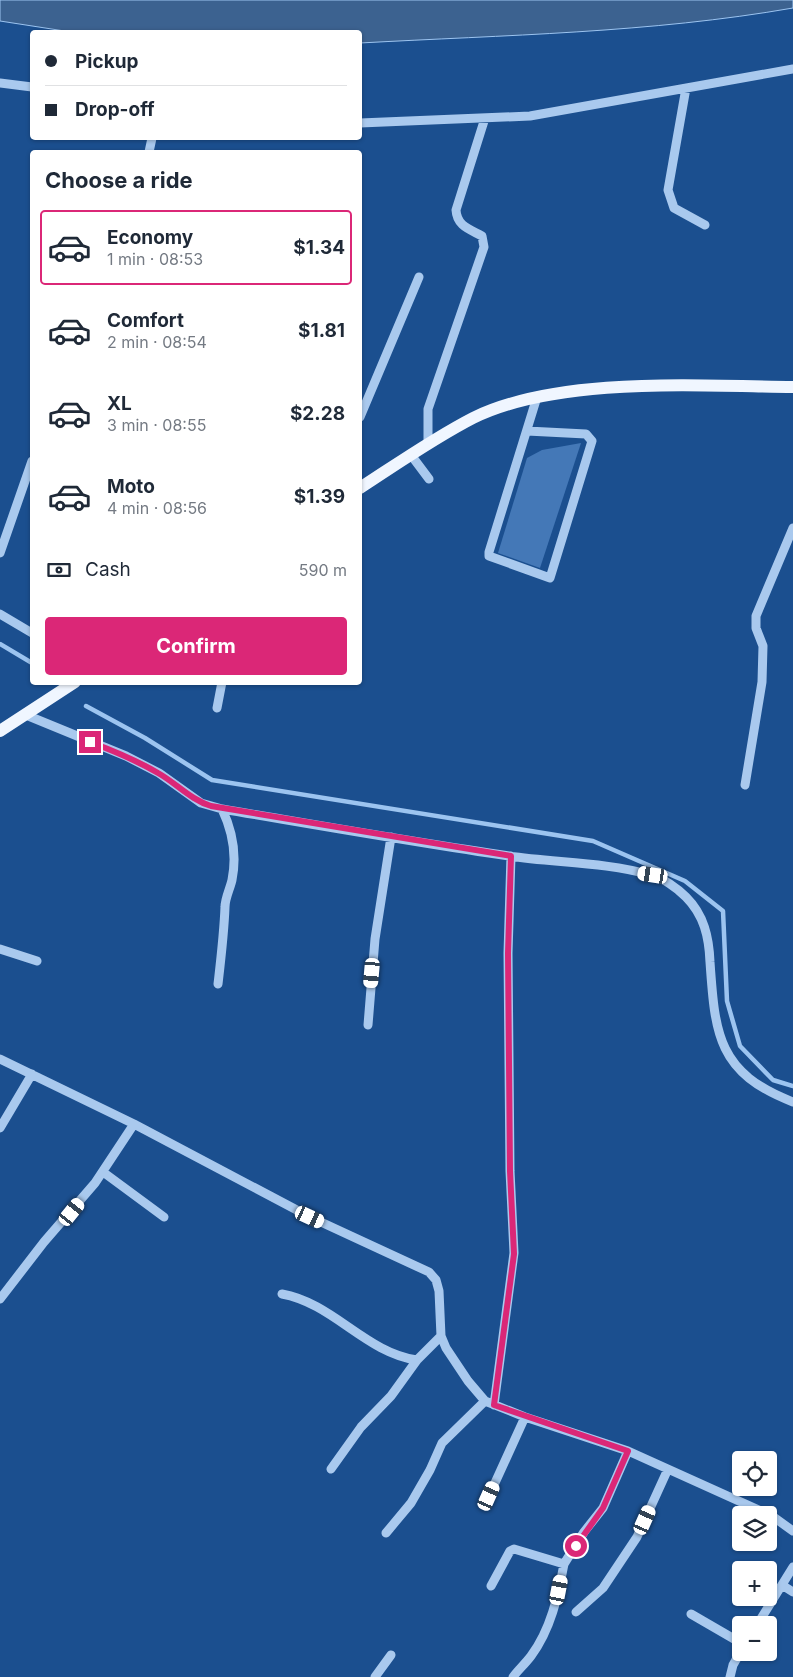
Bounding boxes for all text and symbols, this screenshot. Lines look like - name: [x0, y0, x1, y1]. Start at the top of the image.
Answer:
- text: Pickup: [75, 50, 138, 73]
- text: Drop-off: [75, 98, 155, 121]
- text: Choose a ride: [45, 167, 193, 193]
- icon: car: [47, 225, 92, 270]
- text: Economy: [107, 226, 193, 249]
- text: $1.34: [293, 236, 345, 259]
- text: 1 min · 08:53: [107, 249, 203, 269]
- icon: car: [47, 308, 92, 353]
- text: Comfort: [107, 309, 184, 332]
- text: $1.81: [298, 319, 345, 342]
- text: 2 min · 08:54: [107, 332, 207, 352]
- icon: car: [47, 391, 92, 436]
- text: XL: [107, 392, 132, 415]
- text: $2.28: [290, 402, 345, 425]
- text: 3 min · 08:55: [107, 415, 206, 435]
- icon: car: [47, 474, 92, 519]
- text: Moto: [107, 475, 155, 498]
- text: $1.39: [294, 485, 345, 508]
- text: 4 min · 08:56: [107, 498, 207, 518]
- icon: cash: [45, 556, 73, 584]
- text: Cash: [85, 558, 131, 581]
- text: 590 m: [299, 560, 347, 580]
- button: Confirm: [45, 617, 347, 675]
- route end: [79, 731, 101, 753]
- car: [637, 865, 668, 885]
- car: [363, 957, 380, 989]
- car: [56, 1196, 87, 1228]
- car: [293, 1204, 326, 1230]
- map controls: [732, 1451, 777, 1661]
- button: locate: [732, 1451, 777, 1496]
- car: [476, 1479, 501, 1513]
- car: [632, 1503, 657, 1537]
- button: layers: [732, 1506, 777, 1551]
- route start: [565, 1535, 587, 1557]
- button: +: [732, 1561, 777, 1606]
- car: [548, 1574, 569, 1606]
- button: −: [732, 1616, 777, 1661]

